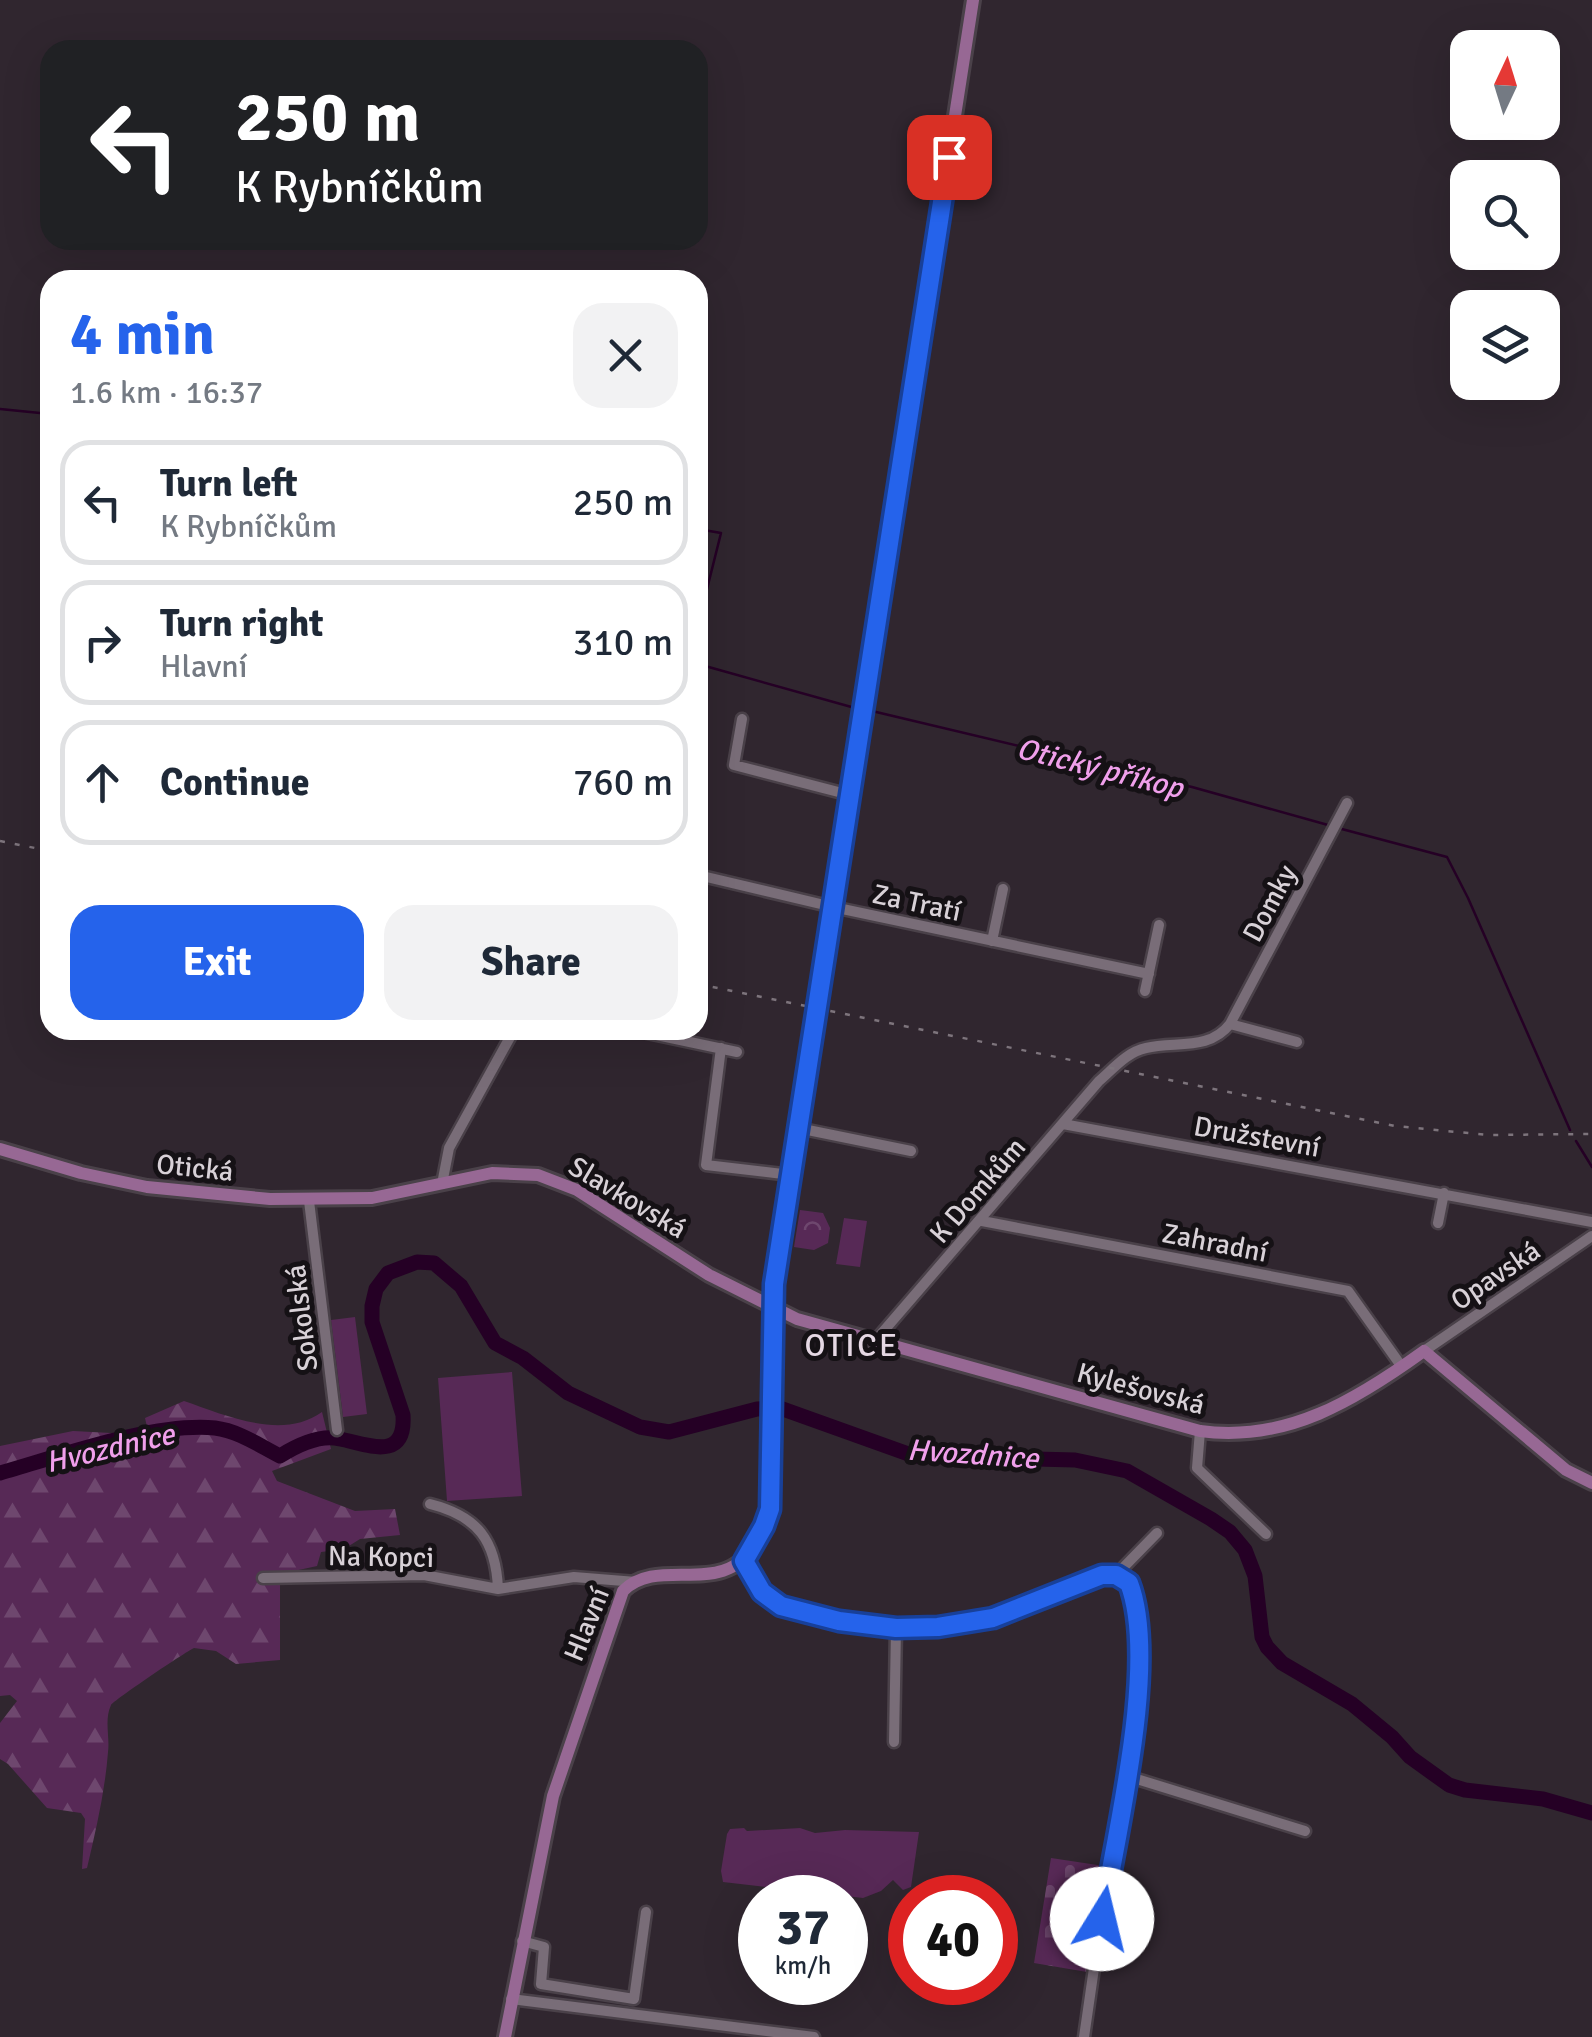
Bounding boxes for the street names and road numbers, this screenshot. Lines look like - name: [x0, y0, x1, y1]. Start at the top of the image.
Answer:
- street label: Domky: [1236, 859, 1304, 948]
- street label: Za Tratí: [869, 877, 965, 929]
- street label: Družstevní: [1191, 1109, 1323, 1165]
- street label: K Domkům: [923, 1131, 1033, 1251]
- street label: Otická: [155, 1147, 235, 1189]
- street label: Slavkovská: [562, 1149, 693, 1246]
- street label: Zahradní: [1159, 1216, 1271, 1270]
- street label: Opavská: [1444, 1234, 1547, 1318]
- street label: Sokolská: [279, 1263, 325, 1373]
- street label: Kylešovská: [1073, 1356, 1208, 1422]
- street label: Na Kopci: [328, 1539, 434, 1575]
- street label: Hlavní: [557, 1582, 617, 1666]

